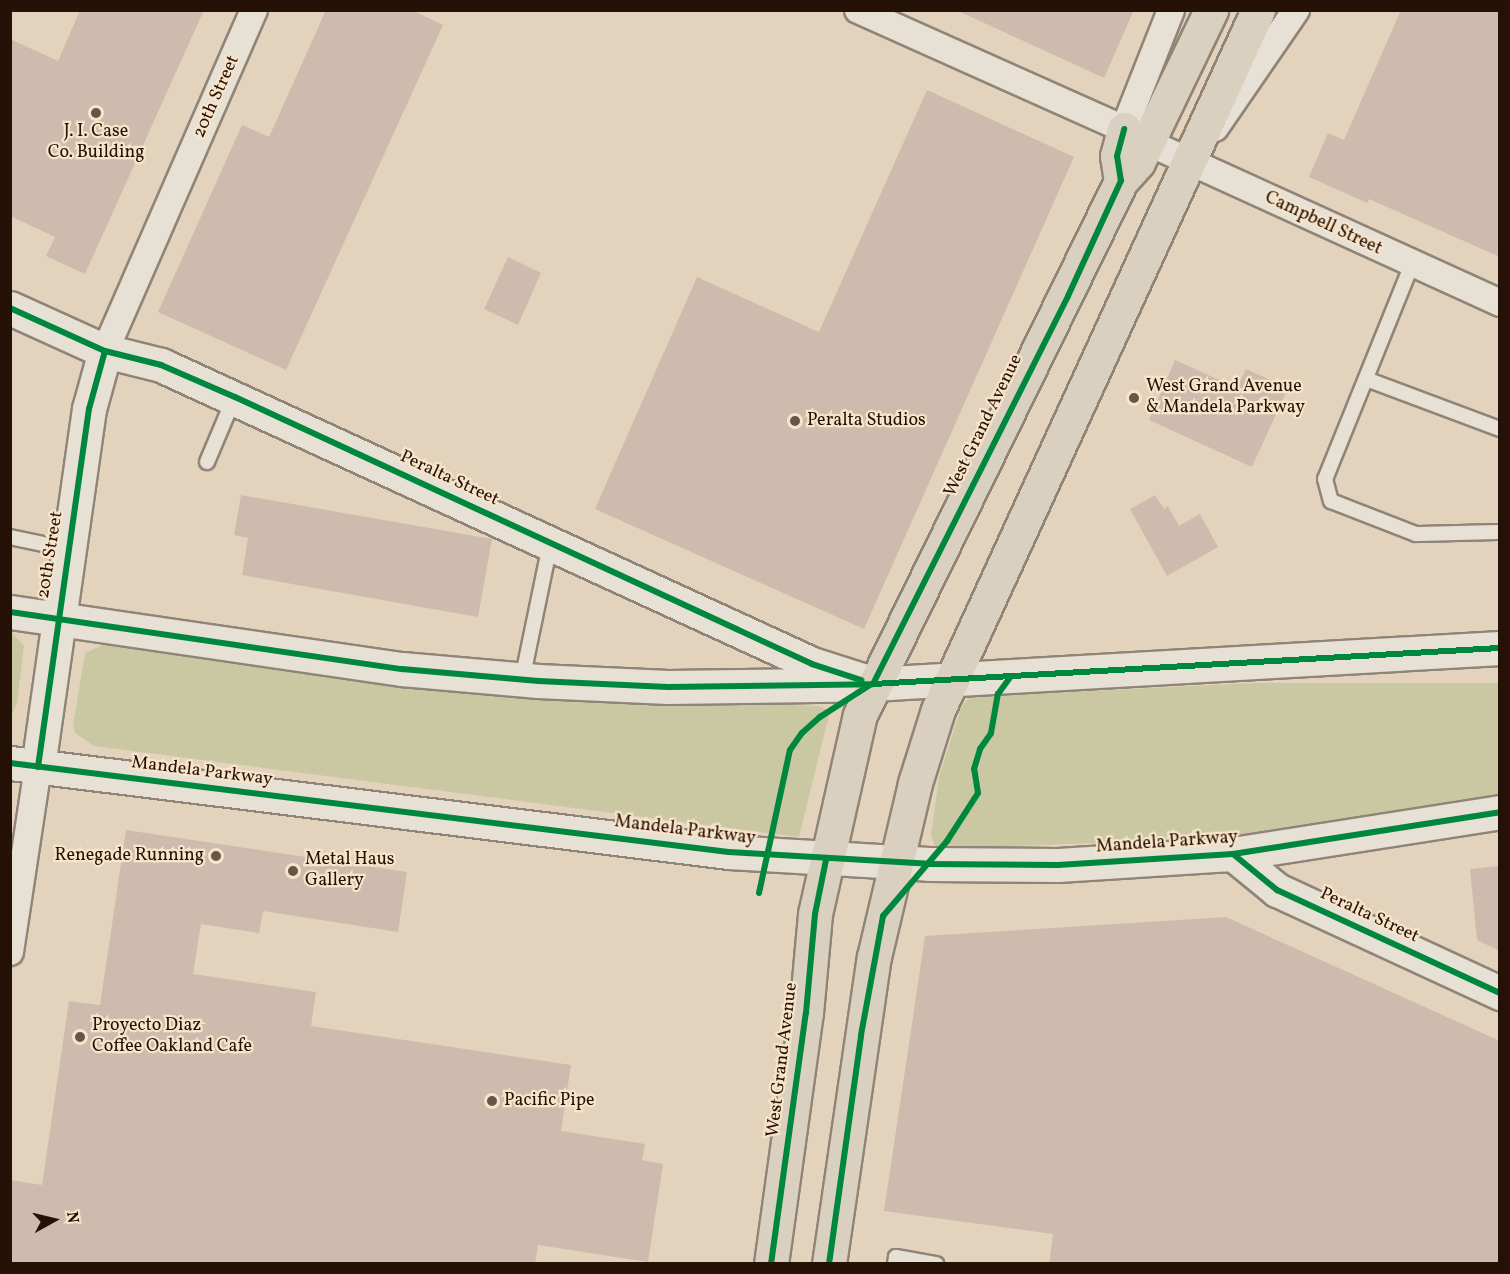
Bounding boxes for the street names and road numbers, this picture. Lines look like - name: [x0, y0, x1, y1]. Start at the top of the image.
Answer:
- street label: 20th Street: [189, 52, 245, 142]
- street label: Campbell Street: [1261, 187, 1385, 261]
- street label: West Grand Avenue: [940, 351, 1028, 501]
- street label: Peralta Street: [396, 447, 502, 511]
- street label: 20th Street: [33, 510, 69, 600]
- street label: Mandela Parkway: [130, 753, 274, 791]
- street label: Mandela Parkway: [613, 812, 757, 850]
- street label: Mandela Parkway: [1095, 827, 1239, 859]
- street label: Peralta Street: [1316, 884, 1422, 948]
- street label: West Grand Avenue: [763, 981, 803, 1139]

